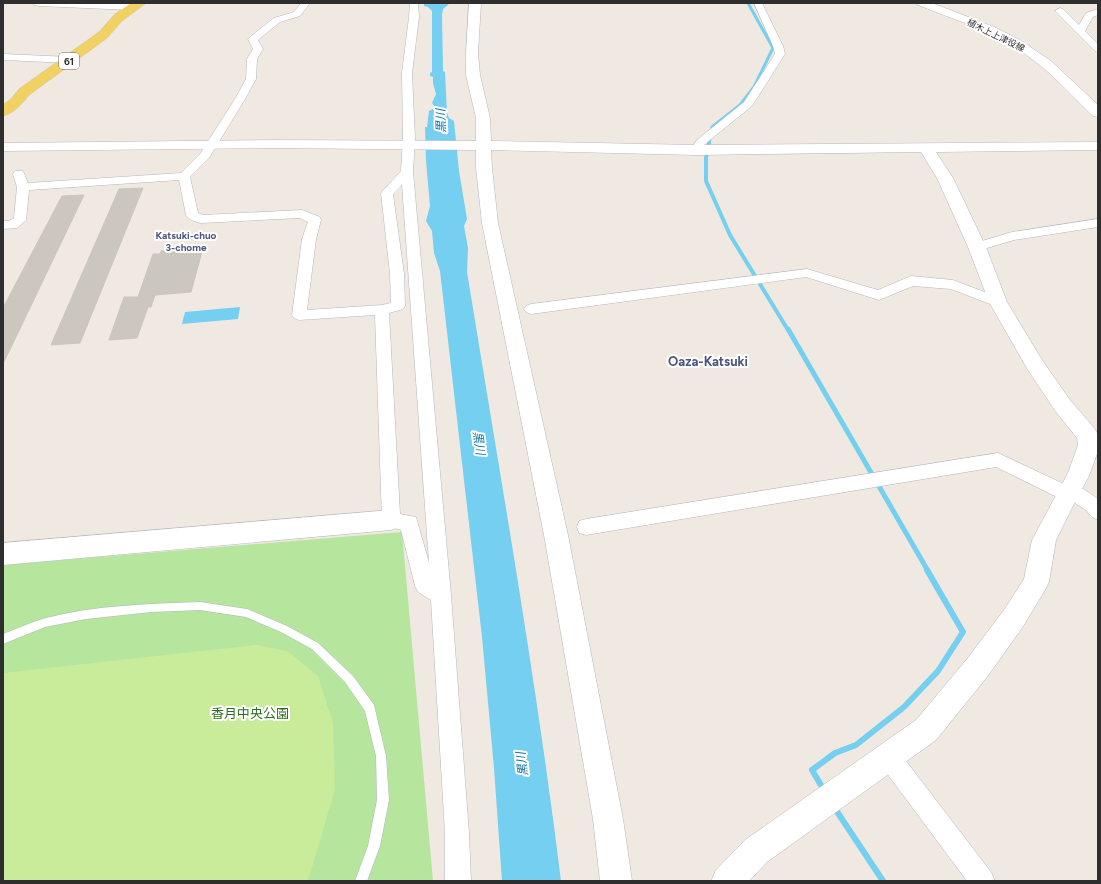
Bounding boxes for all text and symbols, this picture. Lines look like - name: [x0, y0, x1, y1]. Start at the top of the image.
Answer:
- street label: 植木上上津役線: [965, 16, 1028, 54]
- road number: 61: [59, 53, 79, 69]
- water label: 黒川: [434, 107, 448, 133]
- district label: Katsuki-chuo 3-chome: [156, 229, 217, 254]
- district label: Oaza-Katsuki: [668, 354, 748, 369]
- water label: 黒川: [470, 430, 488, 458]
- park label: 香月中央公園: [211, 706, 289, 721]
- water label: 黒川: [513, 749, 530, 777]

